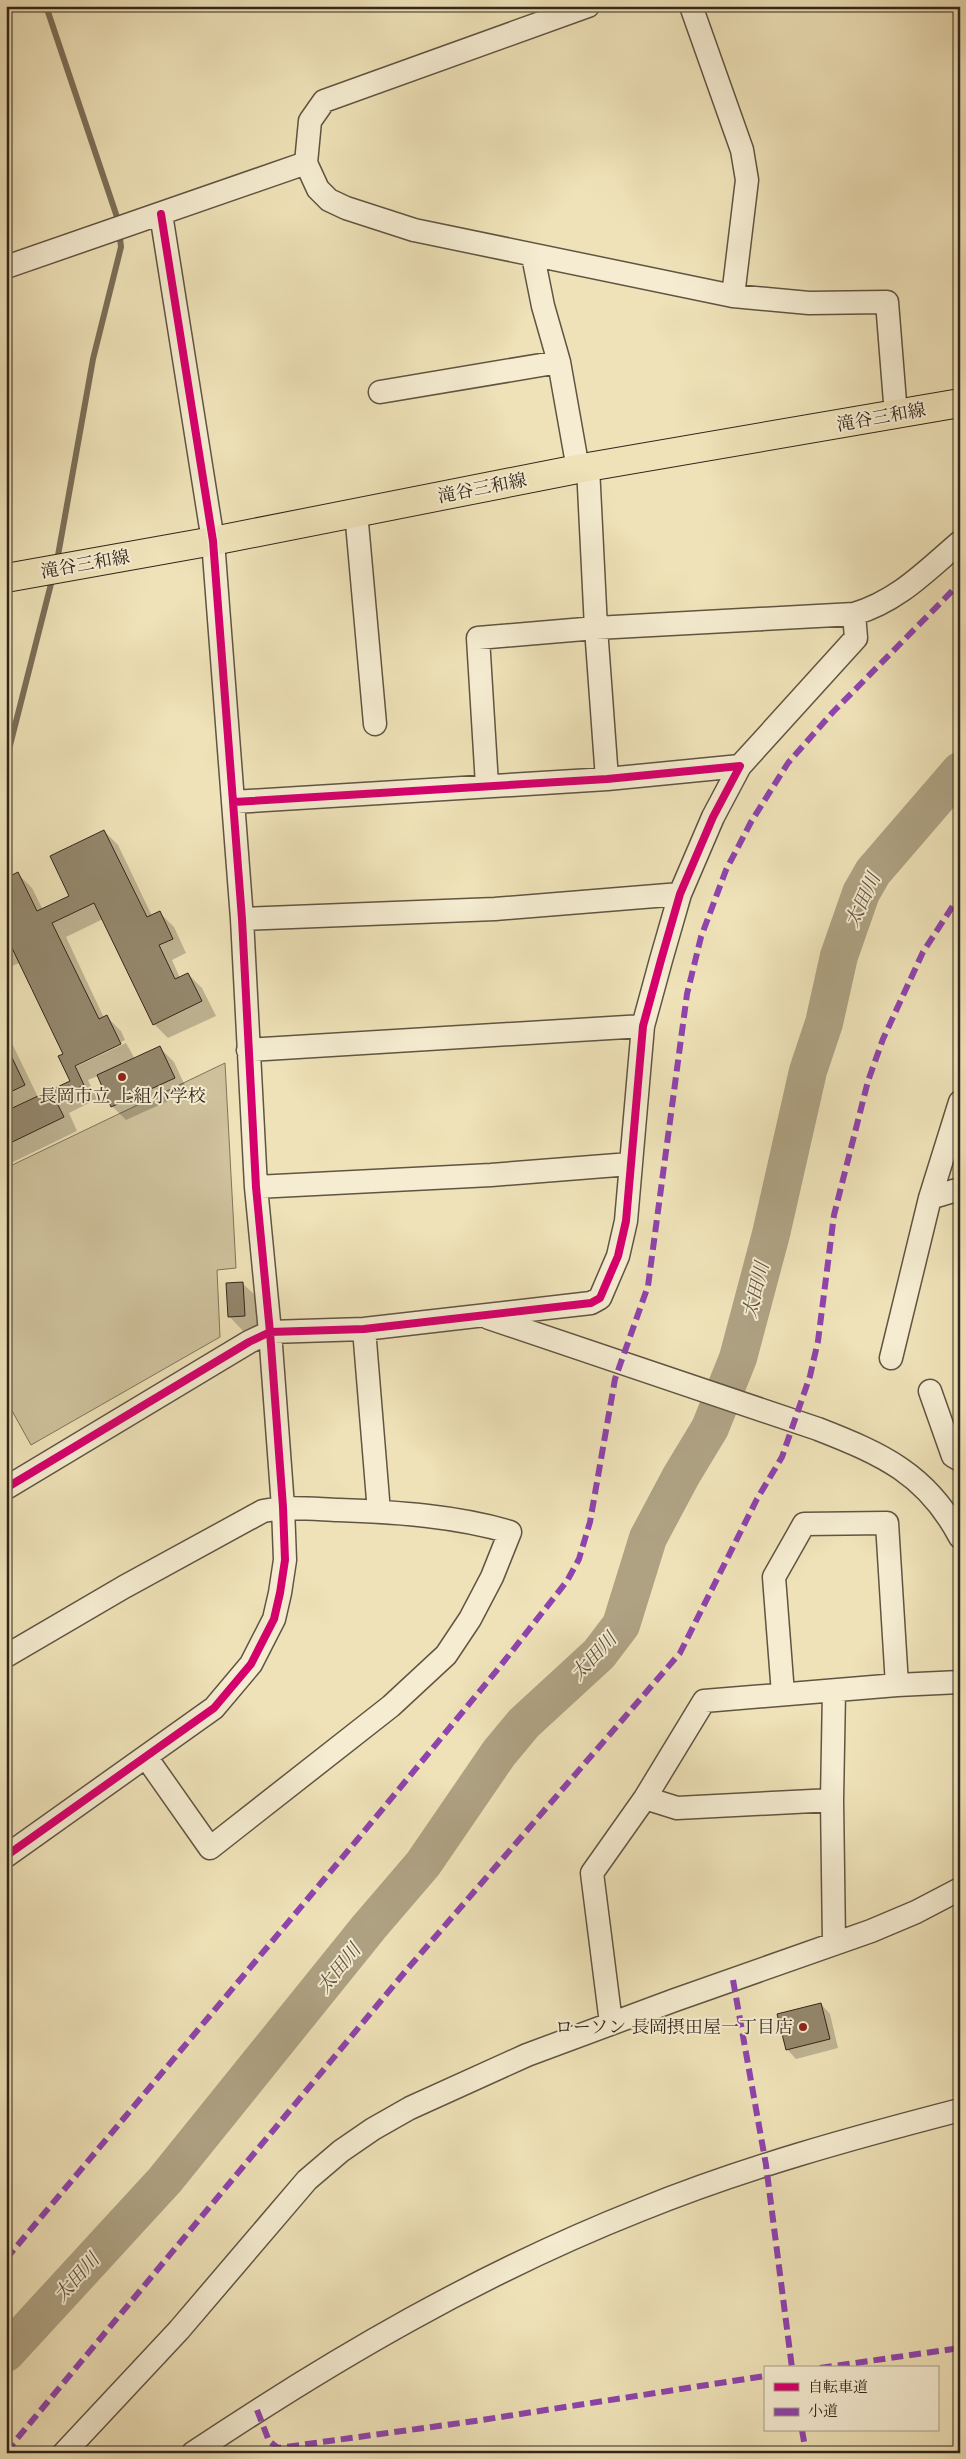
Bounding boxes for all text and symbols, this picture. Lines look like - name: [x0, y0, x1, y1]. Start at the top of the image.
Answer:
- street label: 滝谷三和線: [835, 397, 928, 438]
- street label: 滝谷三和線: [436, 468, 529, 509]
- street label: 滝谷三和線: [39, 544, 132, 585]
- water label: 太田川: [839, 867, 888, 932]
- marker: 長岡市立 上組小学校: [116, 1071, 128, 1083]
- place label: 長岡市立 上組小学校: [39, 1084, 205, 1109]
- water label: 太田川: [736, 1258, 776, 1321]
- water label: 太田川: [565, 1626, 624, 1686]
- water label: 太田川: [311, 1937, 368, 1999]
- place label: ローソン 長岡摂田屋一丁目店: [555, 2015, 793, 2040]
- marker: ローソン 長岡摂田屋一丁目店: [797, 2021, 809, 2033]
- water label: 太田川: [48, 2246, 107, 2308]
- legend: [764, 2366, 938, 2432]
- text: 自転車道: [808, 2377, 868, 2397]
- text: 小道: [808, 2401, 838, 2421]

